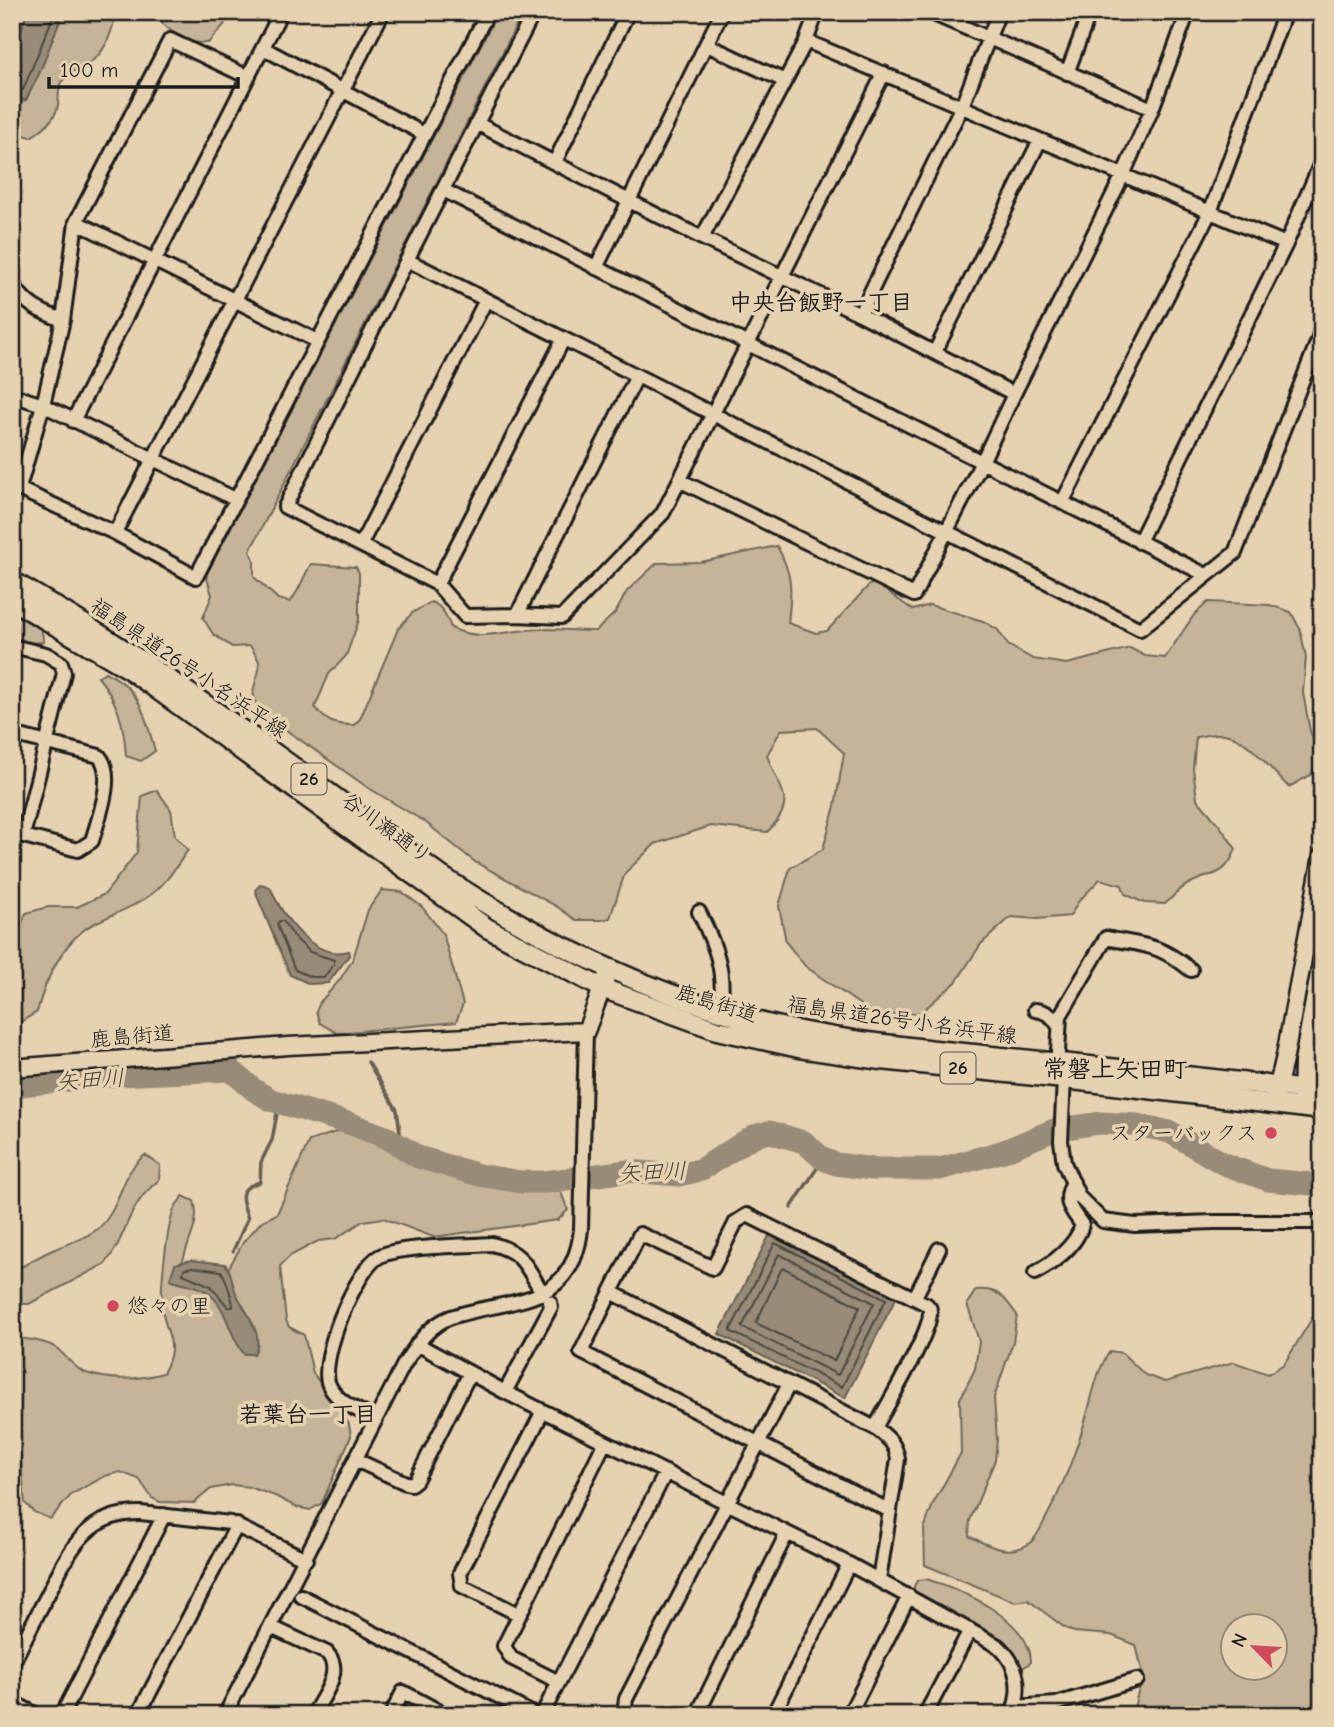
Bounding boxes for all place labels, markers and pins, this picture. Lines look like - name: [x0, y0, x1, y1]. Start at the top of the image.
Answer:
- place label: スターバックス: [1110, 1121, 1257, 1145]
- marker: スターバックス: [1263, 1125, 1279, 1141]
- place label: 悠々の里: [127, 1294, 211, 1318]
- marker: 悠々の里: [105, 1298, 121, 1314]

